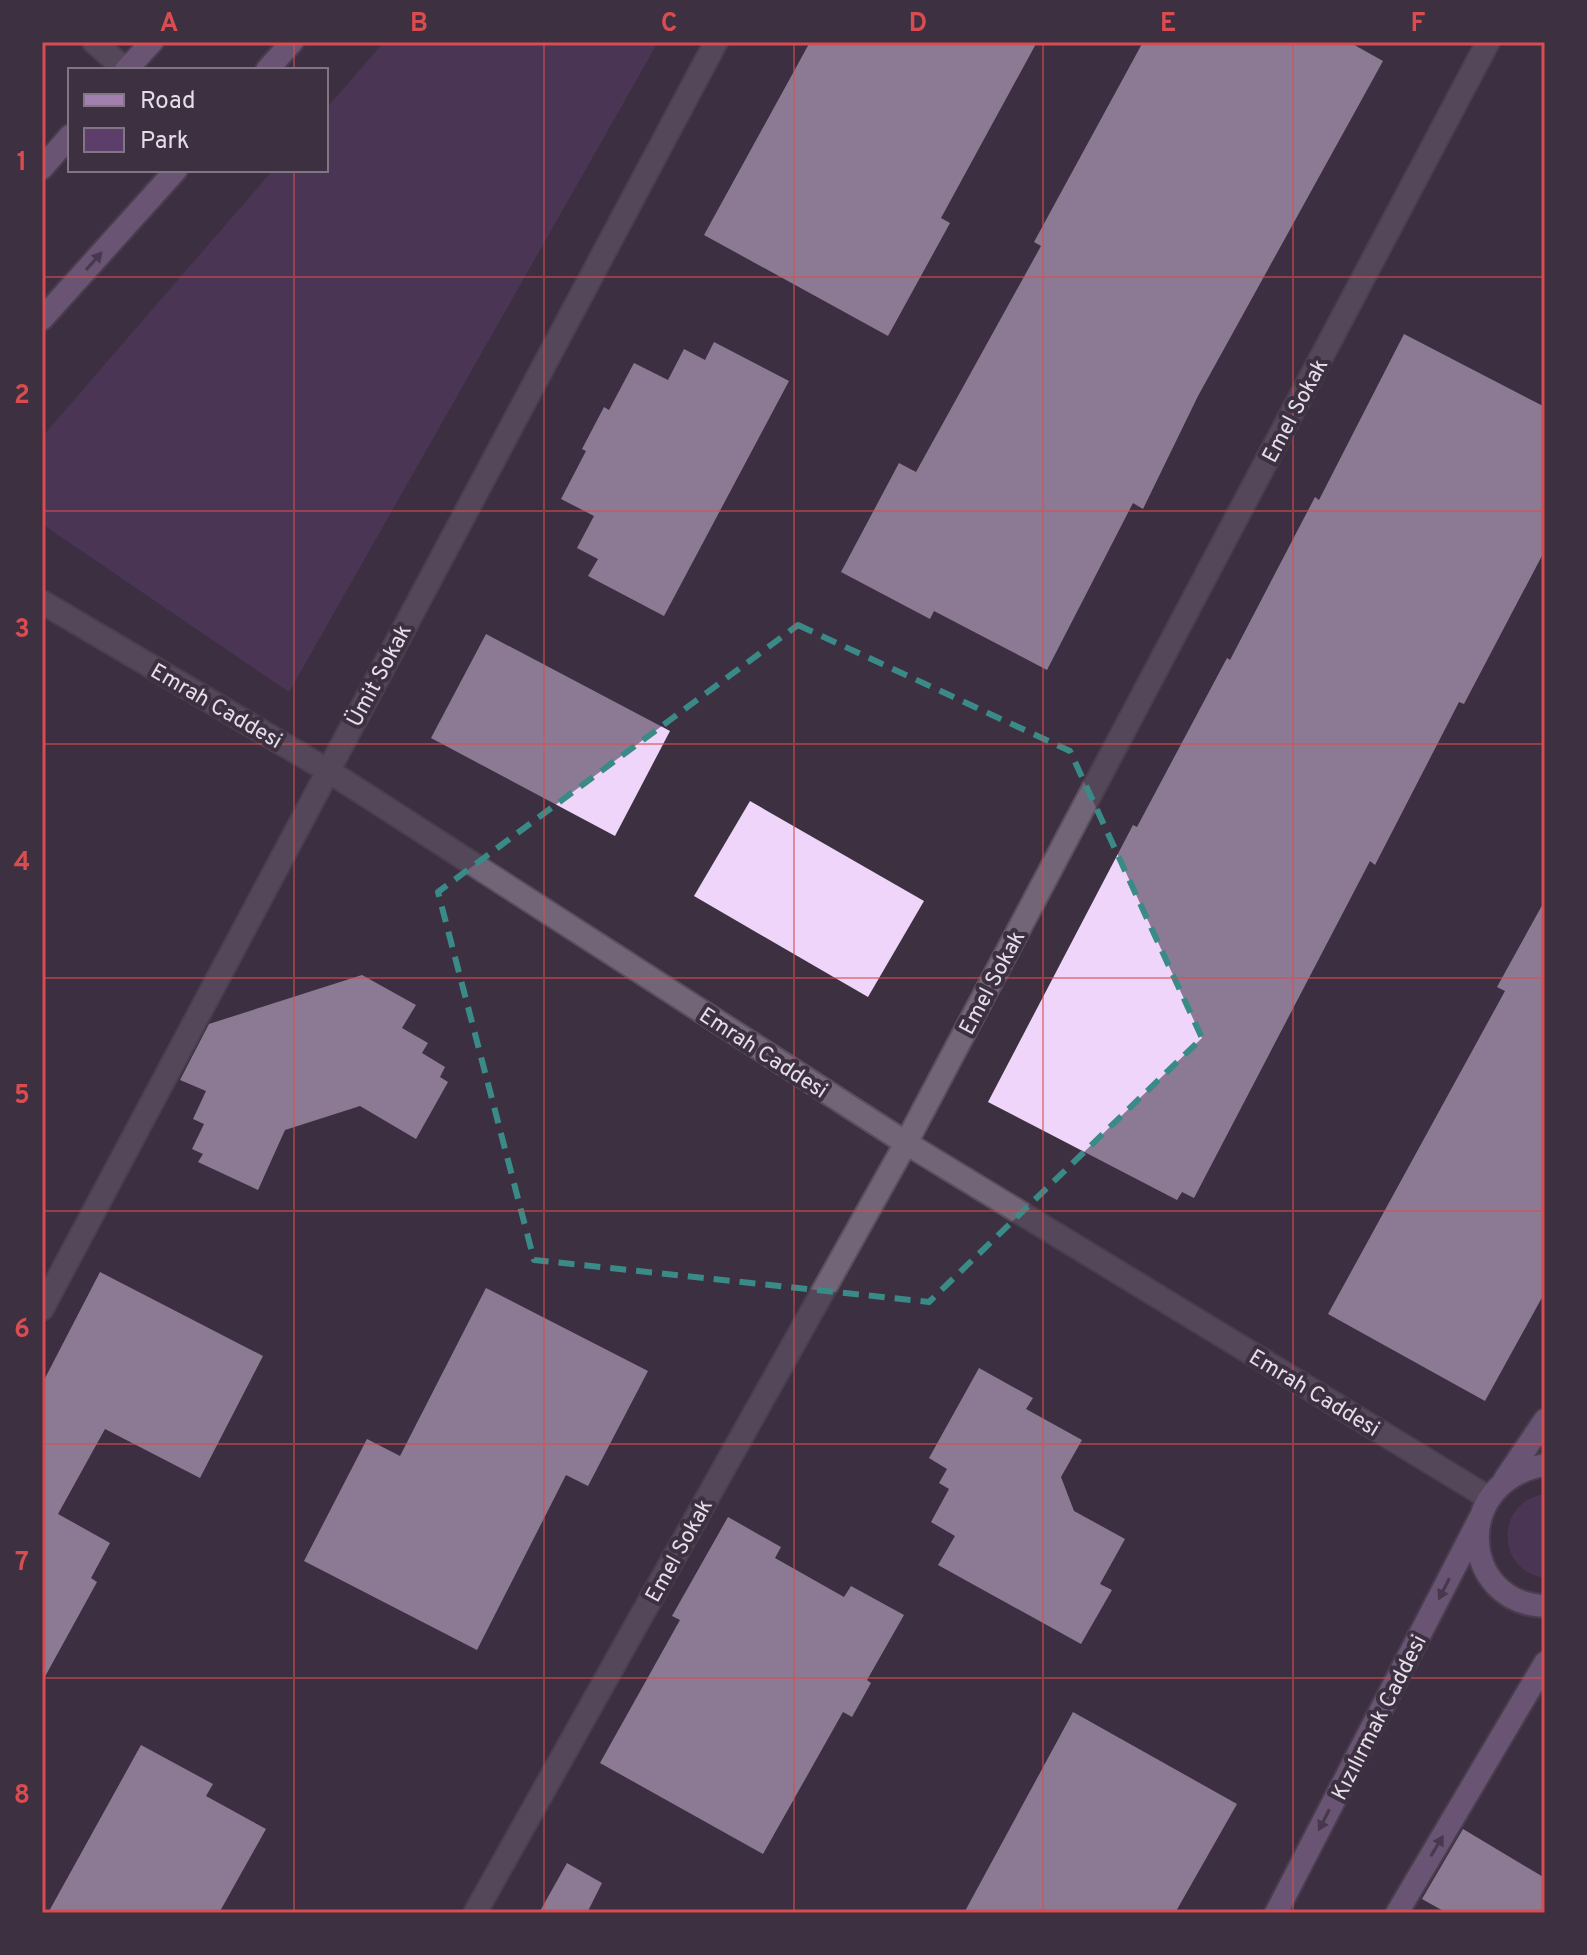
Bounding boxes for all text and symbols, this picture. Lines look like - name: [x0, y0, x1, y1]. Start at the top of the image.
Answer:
- text: A: [160, 8, 178, 41]
- text: B: [410, 8, 428, 41]
- text: C: [661, 8, 677, 41]
- text: D: [909, 8, 927, 41]
- text: E: [1160, 8, 1176, 41]
- text: F: [1411, 8, 1426, 41]
- legend: [68, 68, 328, 172]
- text: Road: [140, 87, 196, 117]
- text: Park: [140, 127, 190, 157]
- text: 1: [17, 147, 27, 180]
- one-way arrow: [85, 252, 103, 271]
- street label: Emel Sokak: [1257, 354, 1335, 468]
- text: 2: [14, 380, 30, 413]
- text: 3: [14, 614, 30, 647]
- street label: Ümit Sokak: [340, 619, 418, 732]
- street label: Emrah Caddesi: [145, 659, 286, 756]
- text: 4: [14, 847, 30, 880]
- street label: Emel Sokak: [954, 926, 1032, 1040]
- street label: Emrah Caddesi: [693, 1003, 832, 1106]
- text: 5: [14, 1080, 30, 1113]
- text: 6: [14, 1314, 30, 1347]
- street label: Emrah Caddesi: [1243, 1345, 1384, 1444]
- street label: Emel Sokak: [641, 1495, 720, 1608]
- text: 7: [15, 1547, 29, 1580]
- one-way arrow: [1437, 1578, 1450, 1601]
- street label: Kızılırmak Caddesi: [1327, 1631, 1434, 1805]
- text: 8: [14, 1780, 30, 1813]
- one-way arrow: [1318, 1809, 1331, 1832]
- one-way arrow: [1430, 1835, 1444, 1857]

